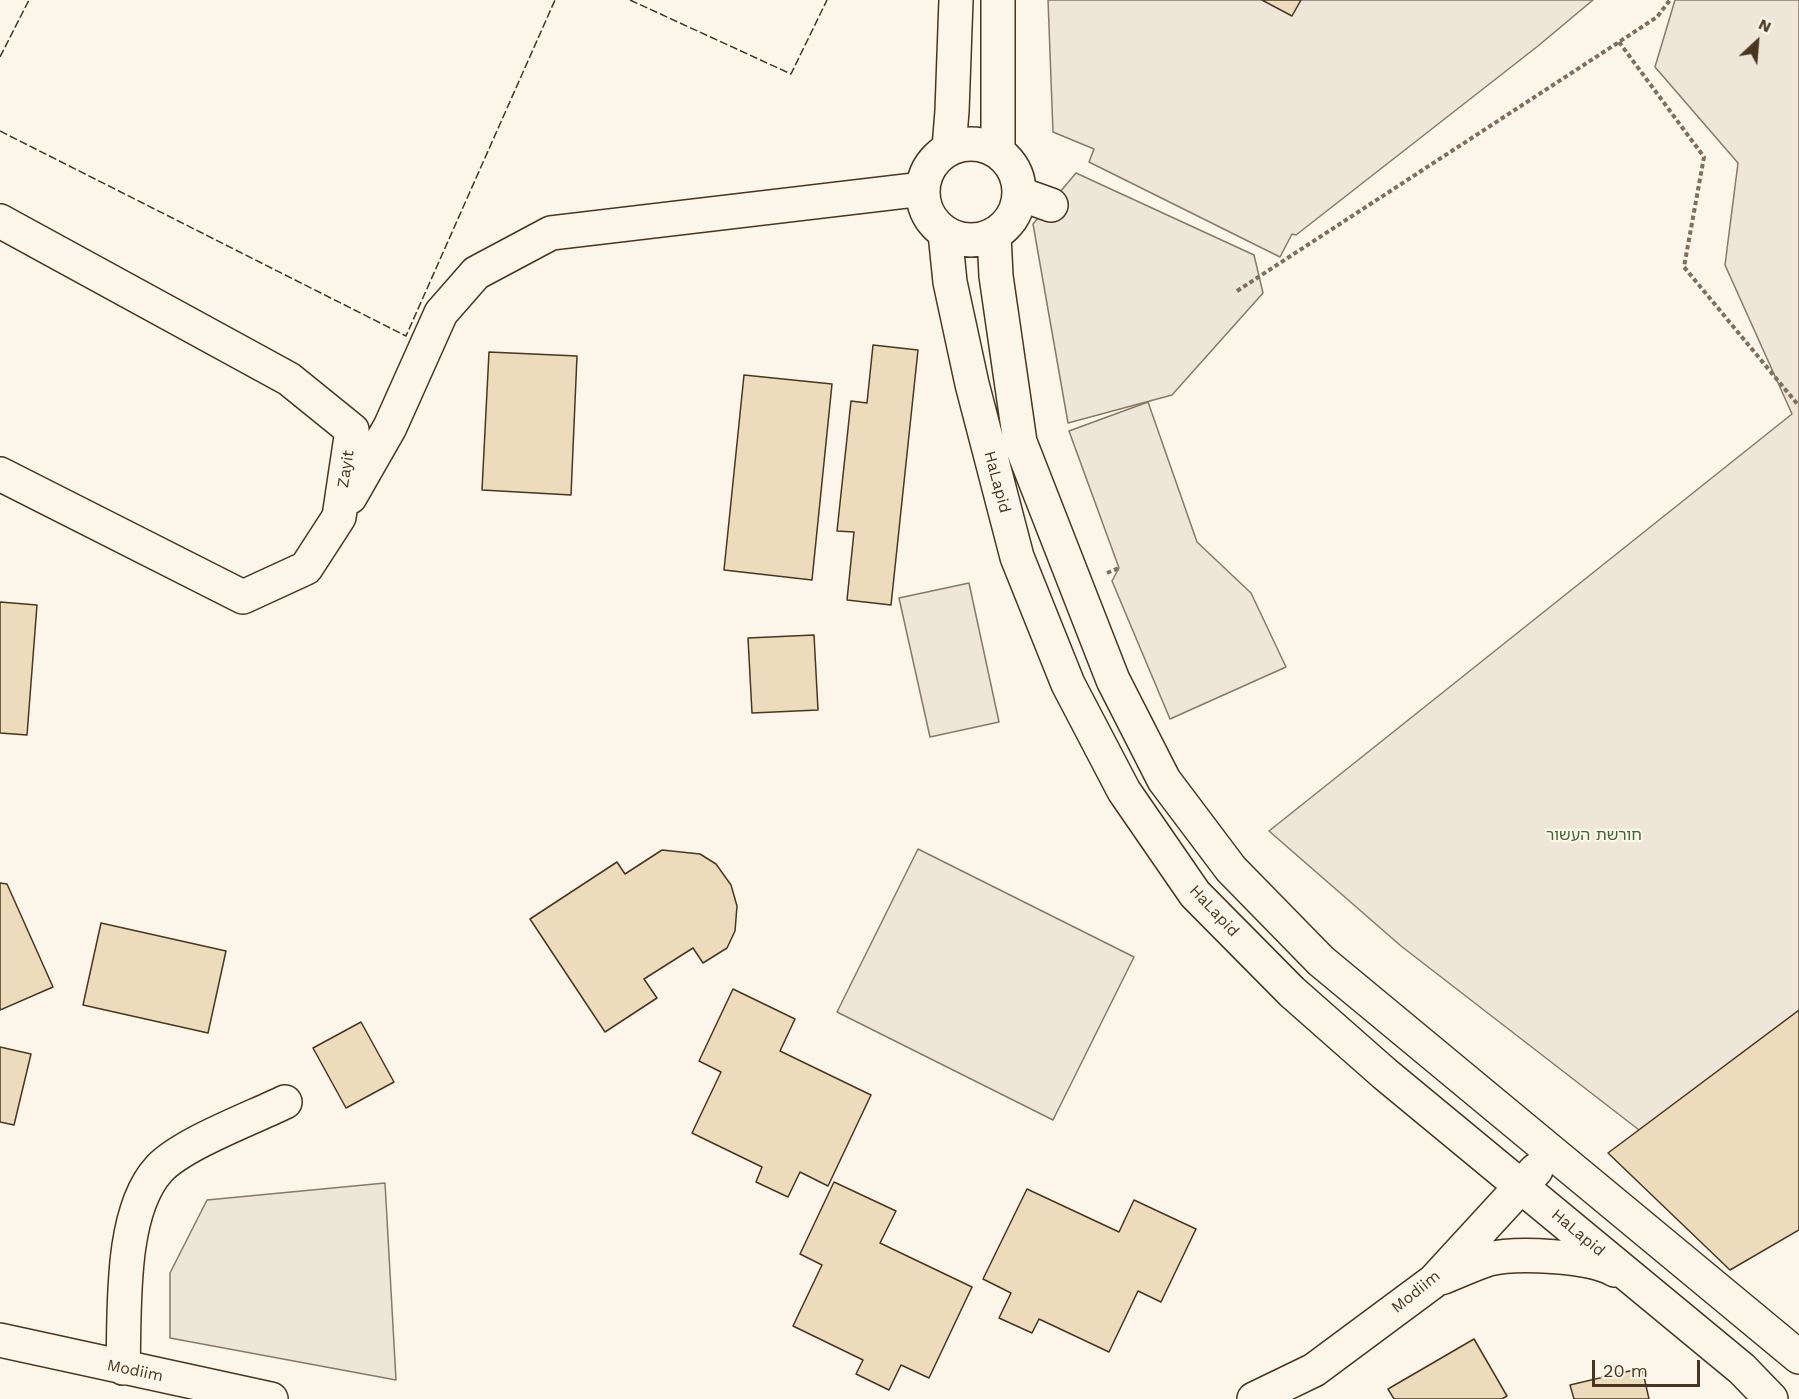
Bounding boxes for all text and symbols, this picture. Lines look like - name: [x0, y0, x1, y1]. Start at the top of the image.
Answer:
- north arrow: [1727, 12, 1787, 72]
- text: N: [1756, 14, 1775, 37]
- street label: Zayit: [334, 449, 358, 489]
- street label: HaLapid: [979, 449, 1015, 515]
- park label: חורשת העשור: [1546, 825, 1642, 845]
- street label: HaLapid: [1185, 881, 1243, 941]
- street label: HaLapid: [1547, 1205, 1609, 1261]
- street label: Modiim: [1388, 1267, 1444, 1317]
- scale bar: [1595, 1348, 1703, 1386]
- street label: Modiim: [105, 1356, 165, 1386]
- text: 20 m: [1603, 1360, 1648, 1381]

